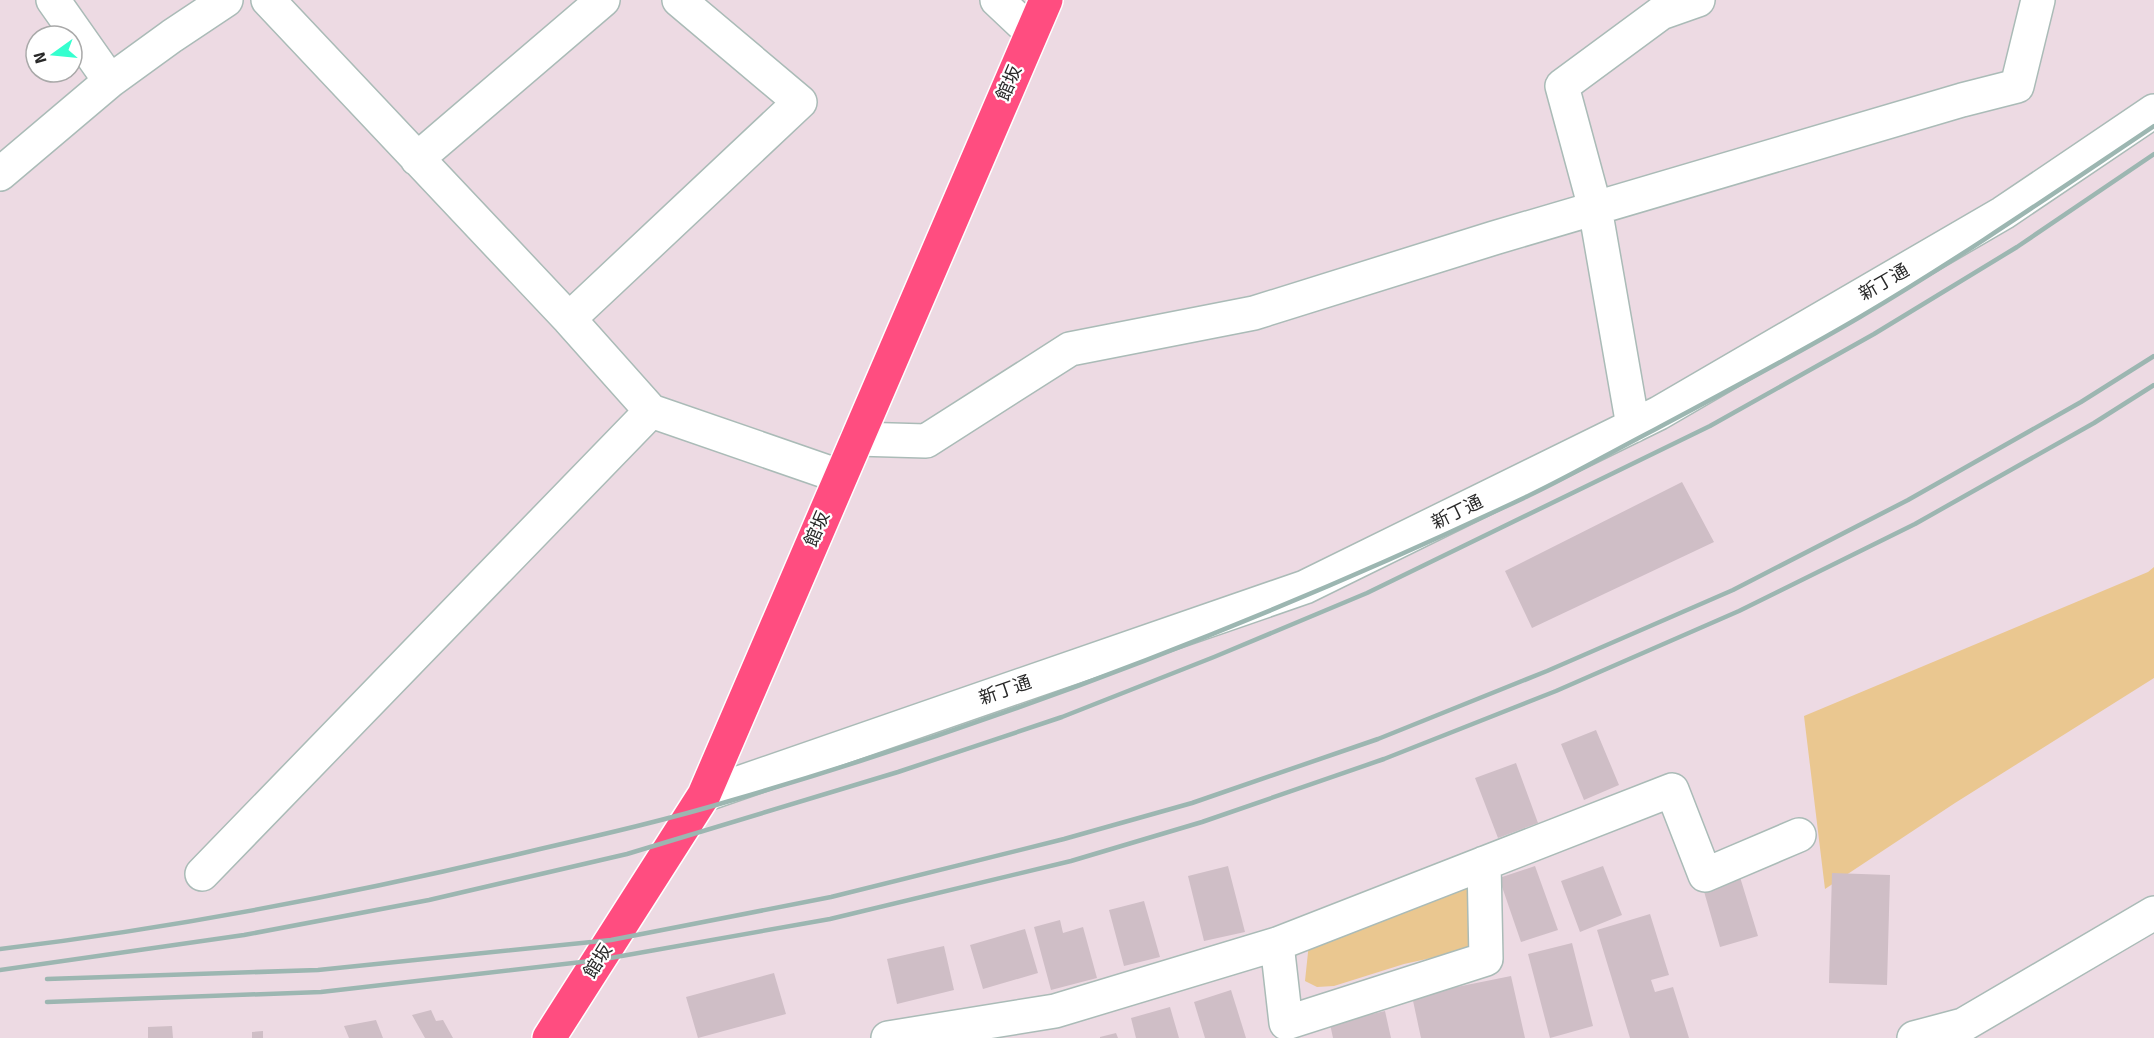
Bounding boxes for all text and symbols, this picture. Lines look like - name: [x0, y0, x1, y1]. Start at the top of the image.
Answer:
- north arrow: [24, 24, 84, 84]
- text: N: [29, 50, 52, 66]
- street label: 館坂: [992, 62, 1026, 104]
- street label: 新丁通: [1855, 259, 1913, 305]
- street label: 新丁通: [1428, 490, 1486, 534]
- street label: 館坂: [800, 508, 834, 550]
- street label: 新丁通: [976, 671, 1034, 709]
- street label: 館坂: [579, 940, 617, 982]

